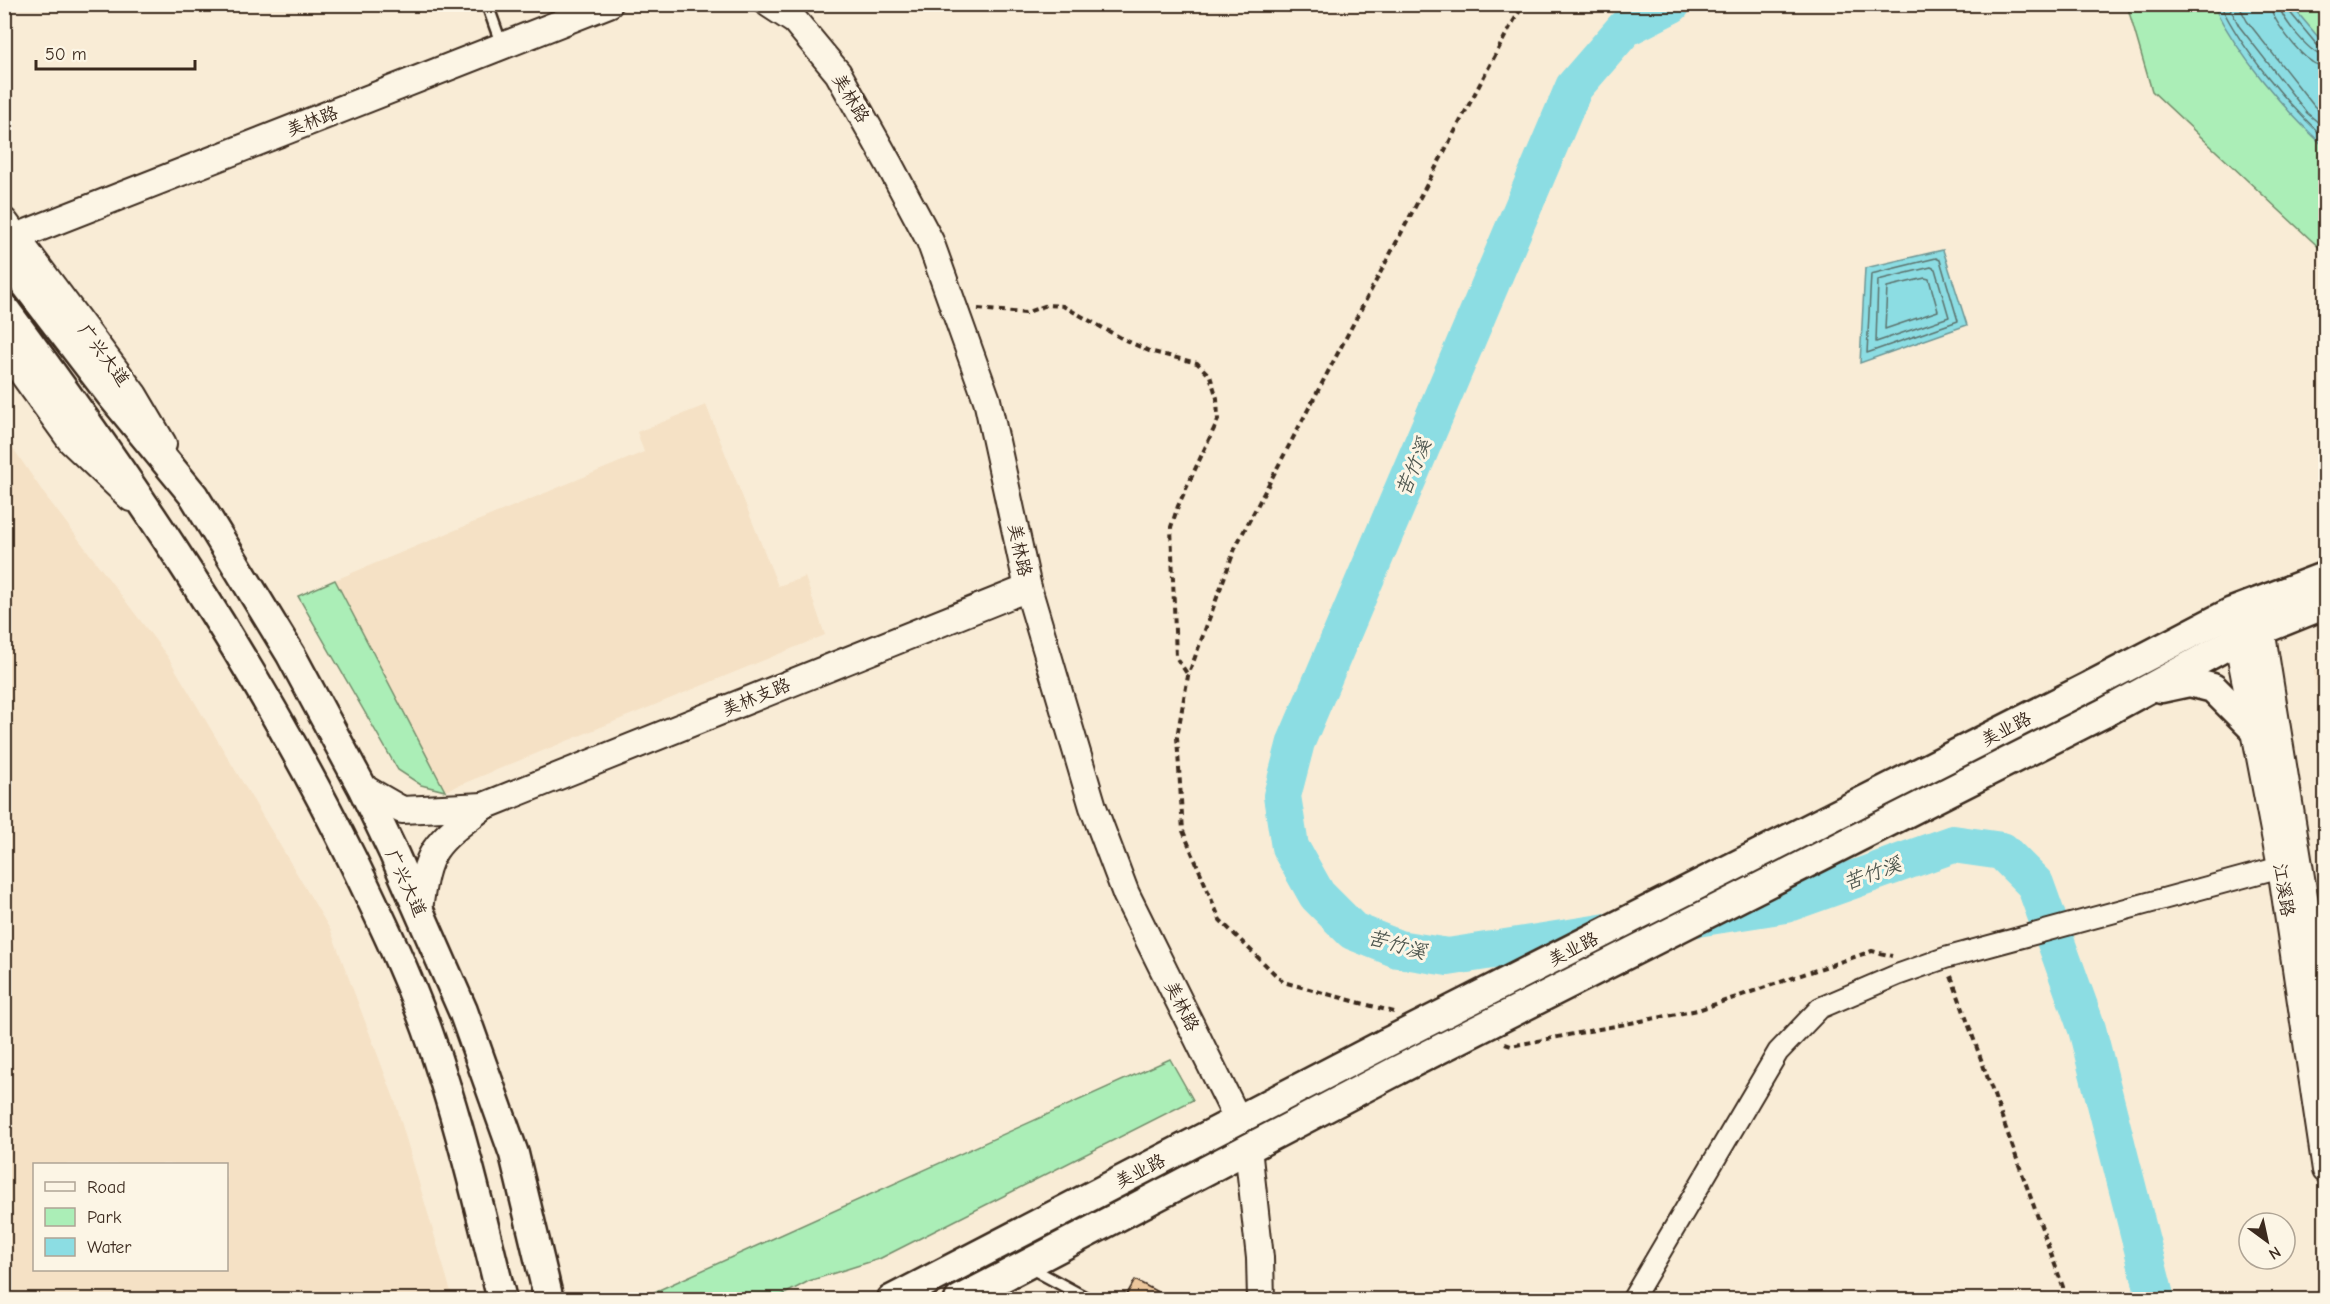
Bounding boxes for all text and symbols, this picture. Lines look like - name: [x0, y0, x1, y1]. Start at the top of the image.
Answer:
- scale bar: [36, 33, 195, 71]
- text: 50 m: [45, 44, 87, 65]
- street label: 美林路: [828, 70, 873, 127]
- street label: 美林路: [283, 102, 341, 141]
- street label: 广兴大道: [74, 320, 134, 390]
- water label: 苦竹溪: [1391, 434, 1436, 499]
- street label: 美林路: [1004, 522, 1035, 579]
- street label: 美林支路: [719, 674, 793, 721]
- street label: 美业路: [1977, 708, 2035, 751]
- street label: 广兴大道: [381, 846, 430, 920]
- water label: 苦竹溪: [1840, 852, 1905, 895]
- street label: 江溪路: [2269, 862, 2298, 918]
- water label: 苦竹溪: [1365, 925, 1430, 964]
- street label: 美业路: [1544, 928, 1602, 971]
- street label: 美林路: [1160, 977, 1203, 1035]
- street label: 美业路: [1111, 1150, 1169, 1193]
- legend: [33, 1163, 228, 1271]
- text: Road: [87, 1177, 126, 1198]
- text: Park: [87, 1207, 122, 1228]
- north arrow: [2237, 1211, 2297, 1271]
- text: Water: [87, 1237, 132, 1258]
- text: N: [2265, 1242, 2284, 1263]

